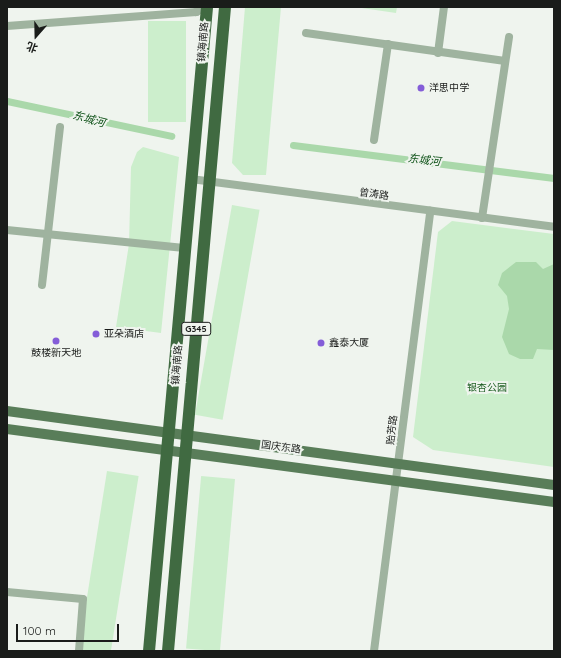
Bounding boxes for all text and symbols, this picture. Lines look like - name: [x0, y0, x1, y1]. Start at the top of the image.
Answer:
- north arrow: [16, 16, 56, 56]
- street label: 镇海南路: [195, 22, 211, 62]
- text: 北: [24, 39, 39, 56]
- place label: 洋思中学: [429, 82, 469, 94]
- marker: 洋思中学: [416, 83, 426, 93]
- water label: 东城河: [71, 108, 107, 130]
- water label: 东城河: [407, 151, 441, 169]
- street label: 曾涛路: [358, 186, 390, 202]
- road number: G345: [181, 322, 211, 336]
- place label: 亚朵酒店: [104, 328, 144, 340]
- marker: 亚朵酒店: [91, 329, 101, 339]
- marker: 鼓楼新天地: [51, 336, 61, 346]
- place label: 鑫泰大厦: [329, 337, 369, 349]
- marker: 鑫泰大厦: [316, 338, 326, 348]
- street label: 镇海南路: [169, 345, 185, 385]
- place label: 鼓楼新天地: [31, 347, 81, 359]
- park label: 银杏公园: [467, 382, 507, 394]
- street label: 贻芳路: [384, 414, 400, 446]
- street label: 国庆东路: [260, 438, 302, 456]
- scale bar: [18, 616, 121, 642]
- text: 100 m: [23, 623, 56, 638]

